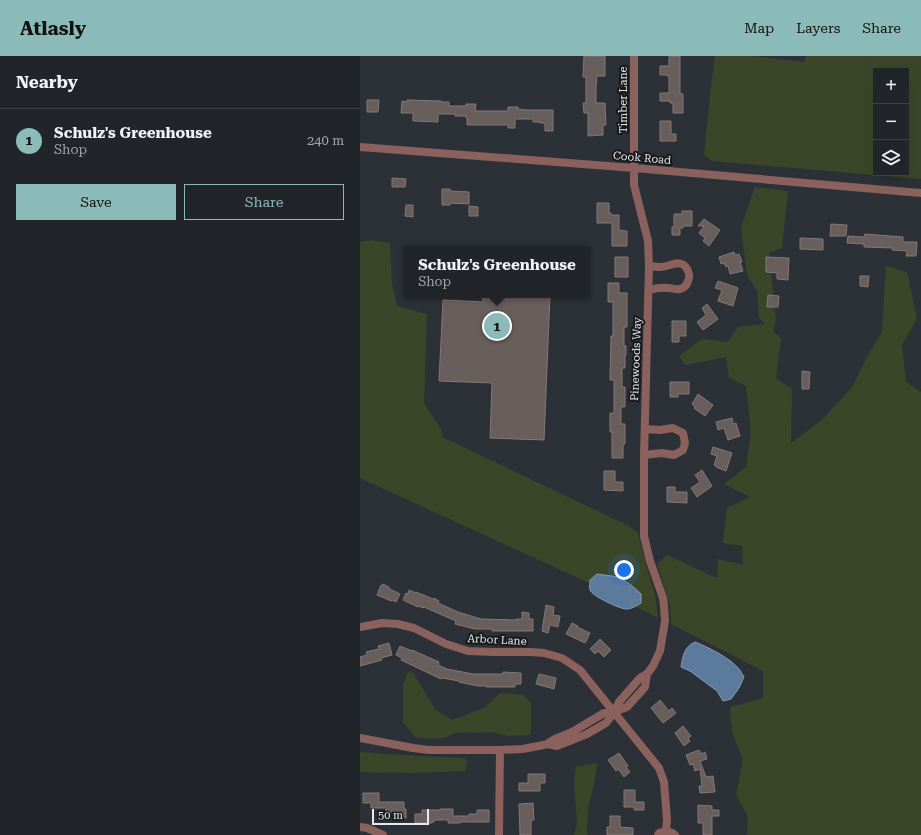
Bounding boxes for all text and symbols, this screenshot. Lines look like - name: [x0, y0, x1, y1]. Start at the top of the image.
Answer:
- text: Atlasly: [20, 17, 86, 40]
- text: Map: [744, 20, 774, 36]
- text: Layers: [796, 20, 840, 36]
- text: Share: [862, 20, 901, 36]
- street label: Timber Lane: [617, 66, 630, 134]
- map controls: [873, 68, 909, 176]
- button: +: [873, 68, 909, 104]
- text: Nearby: [16, 72, 78, 92]
- button: −: [873, 104, 909, 140]
- text: Schulz's Greenhouse: [54, 124, 212, 142]
- text: 1: [25, 133, 33, 148]
- text: 240 m: [307, 133, 344, 148]
- button: layers: [873, 140, 909, 176]
- text: Shop: [54, 142, 87, 157]
- street label: Cook Road: [612, 149, 672, 167]
- button: Save: [16, 184, 176, 220]
- button: Share: [184, 184, 344, 220]
- popup: [404, 246, 590, 298]
- text: Schulz's Greenhouse: [418, 256, 576, 274]
- text: Shop: [418, 274, 451, 289]
- pin: 1: [484, 311, 510, 341]
- street label: Pinewoods Way: [628, 316, 644, 401]
- your location: [614, 560, 634, 580]
- street label: Arbor Lane: [467, 632, 527, 648]
- scale bar: [372, 807, 429, 826]
- text: 50 m: [378, 809, 403, 822]

